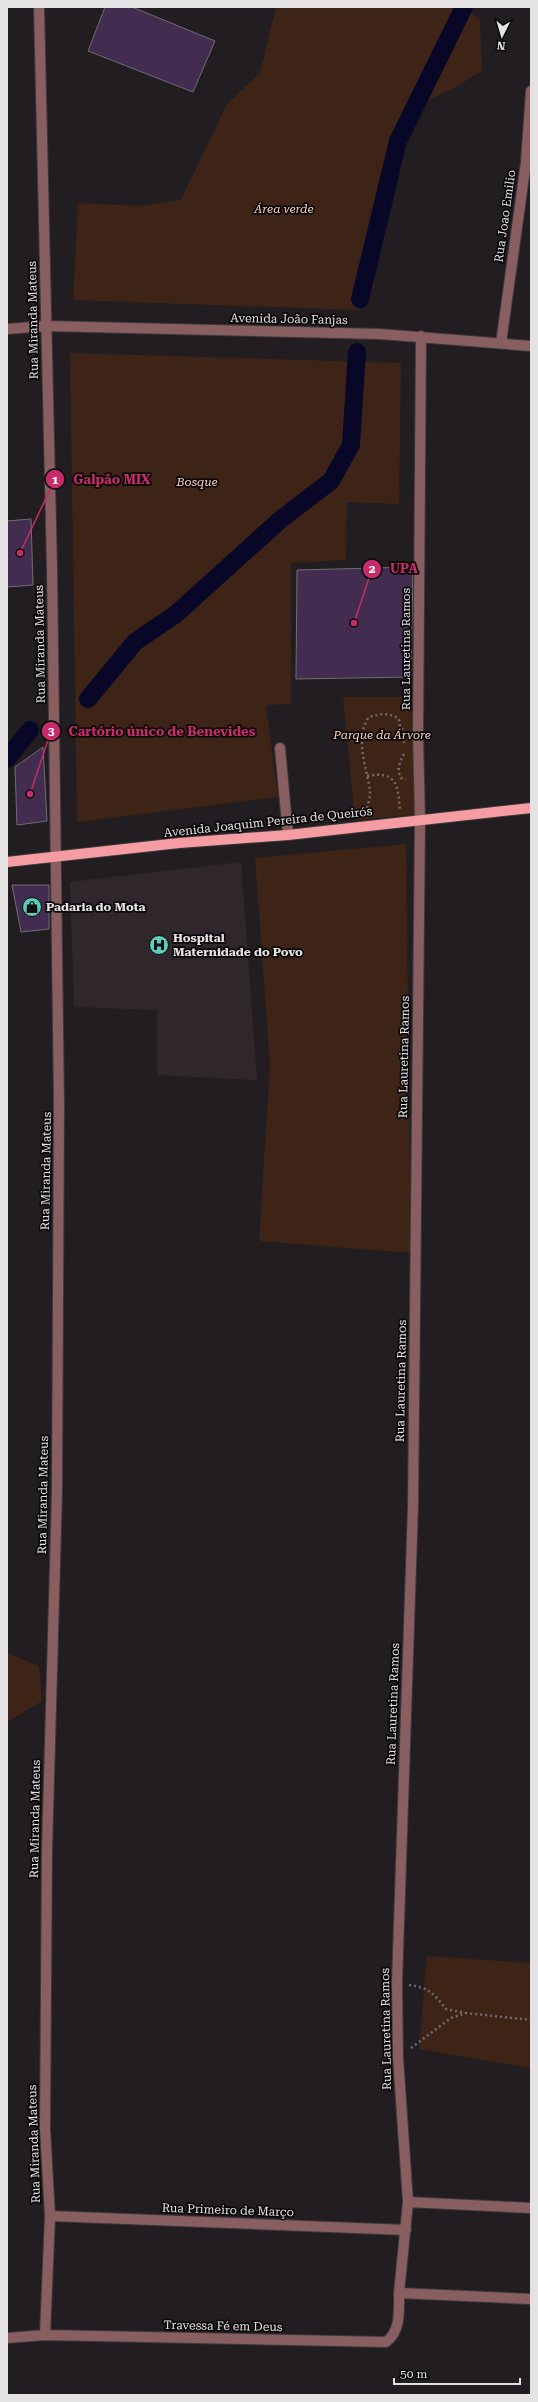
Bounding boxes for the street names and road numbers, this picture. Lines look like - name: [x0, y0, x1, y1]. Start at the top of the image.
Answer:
- street label: Rua Joao Emilio: [492, 169, 518, 263]
- street label: Rua Miranda Mateus: [25, 260, 41, 379]
- street label: Avenida João Fanjas: [230, 311, 348, 327]
- street label: Rua Miranda Mateus: [32, 584, 48, 703]
- street label: Rua Lauretina Ramos: [399, 588, 413, 710]
- street label: Avenida Joaquim Pereira de Queirós: [163, 804, 373, 840]
- street label: Rua Lauretina Ramos: [396, 995, 412, 1118]
- street label: Rua Miranda Mateus: [38, 1111, 54, 1230]
- street label: Rua Lauretina Ramos: [393, 1319, 409, 1442]
- street label: Rua Miranda Mateus: [35, 1435, 51, 1554]
- street label: Rua Lauretina Ramos: [384, 1642, 402, 1765]
- street label: Rua Miranda Mateus: [27, 1759, 43, 1878]
- street label: Rua Lauretina Ramos: [378, 1967, 394, 2090]
- street label: Rua Miranda Mateus: [25, 2084, 43, 2203]
- street label: Rua Primeiro de Março: [162, 2201, 294, 2219]
- street label: Travessa Fé em Deus: [163, 2318, 283, 2334]

